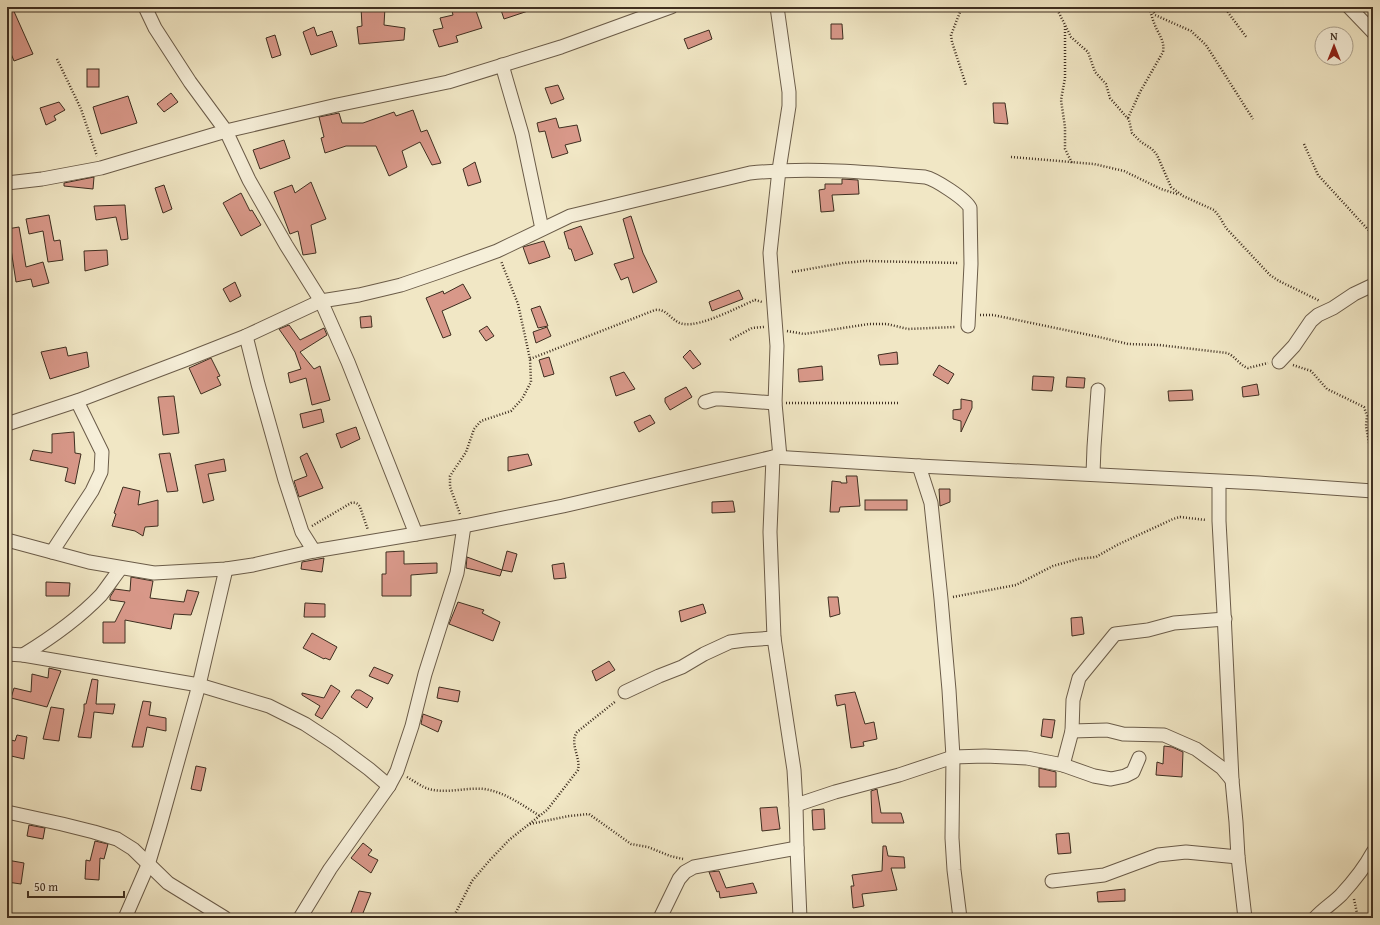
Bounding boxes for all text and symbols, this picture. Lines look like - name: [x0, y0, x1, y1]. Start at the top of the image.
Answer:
- north arrow: [1314, 26, 1354, 66]
- text: N: [1330, 28, 1338, 44]
- scale bar: [28, 873, 124, 899]
- text: 50 m: [34, 878, 58, 895]

